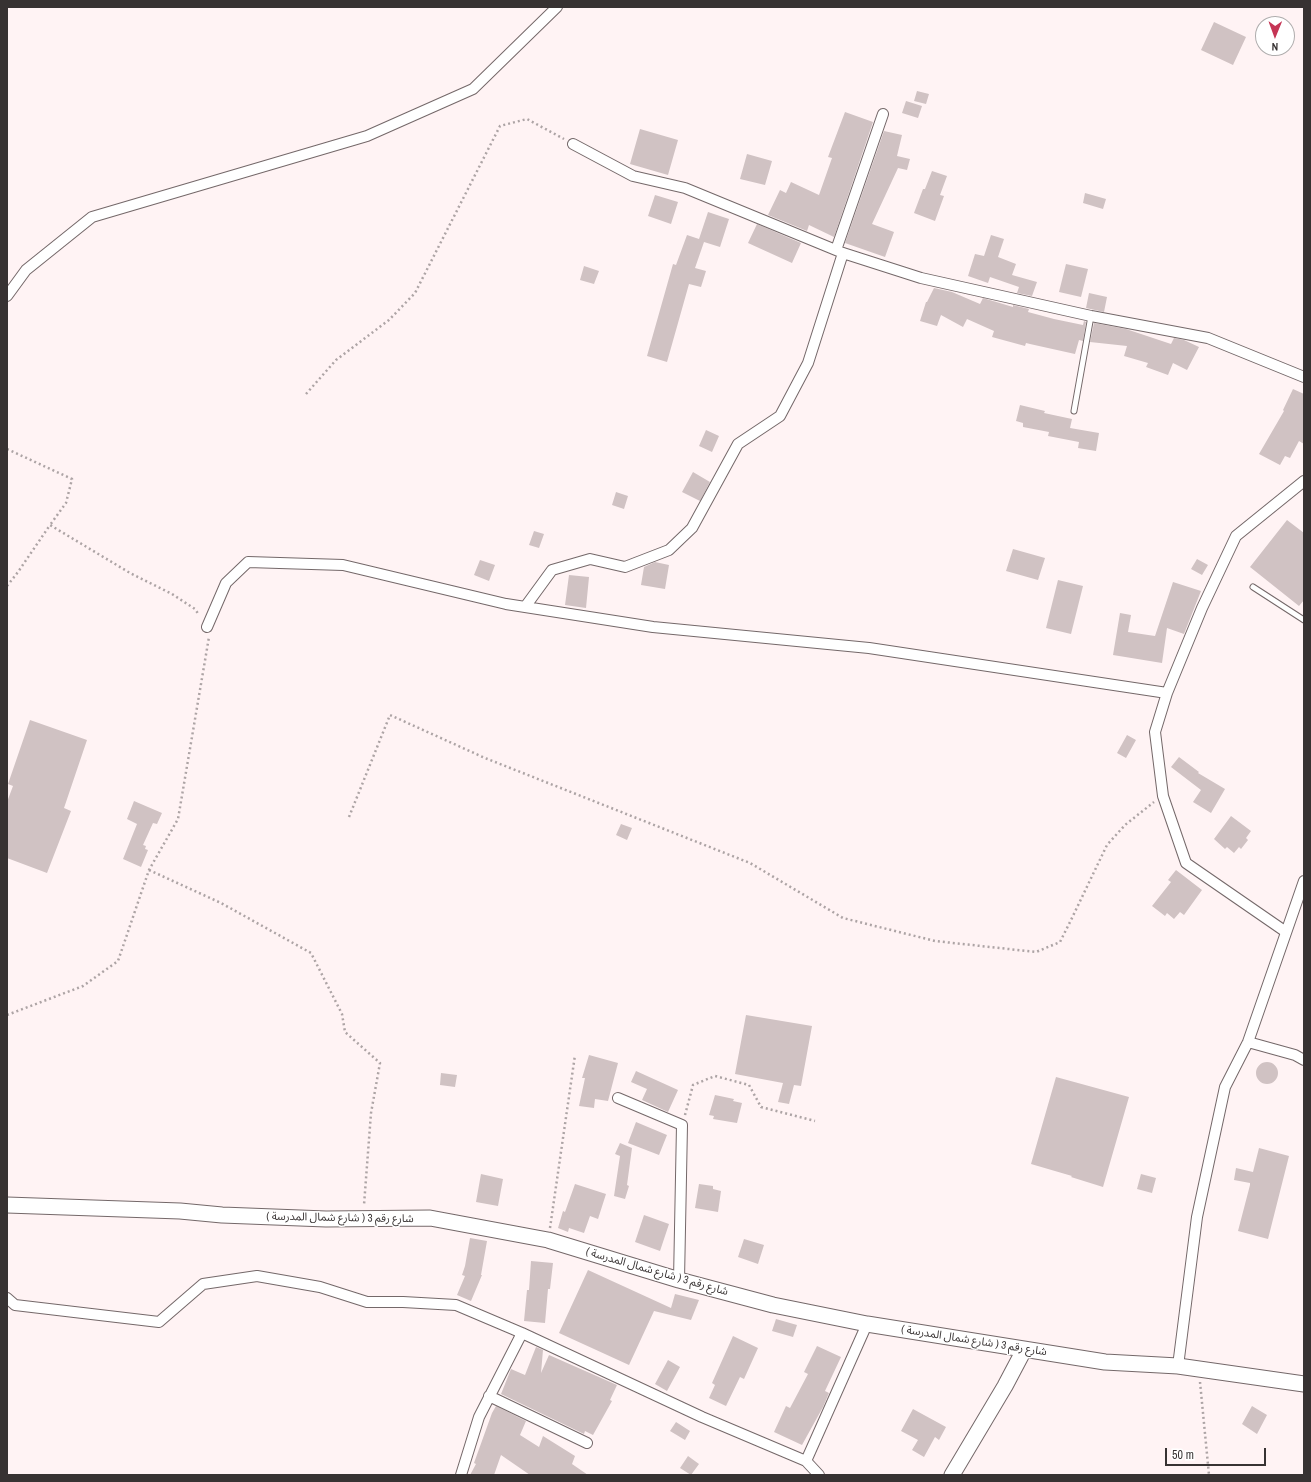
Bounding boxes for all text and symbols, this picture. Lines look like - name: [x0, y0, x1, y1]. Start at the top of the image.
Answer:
- north arrow: [1255, 16, 1295, 56]
- text: N: [1271, 40, 1278, 54]
- street label: شارع رقم 3 ( شارع شمال المدرسة ): [266, 1210, 414, 1226]
- street label: شارع رقم 3 ( شارع شمال المدرسة ): [584, 1245, 730, 1299]
- street label: شارع رقم 3 ( شارع شمال المدرسة ): [900, 1323, 1048, 1359]
- scale bar: [1167, 1440, 1268, 1466]
- text: 50 m: [1172, 1447, 1194, 1463]

